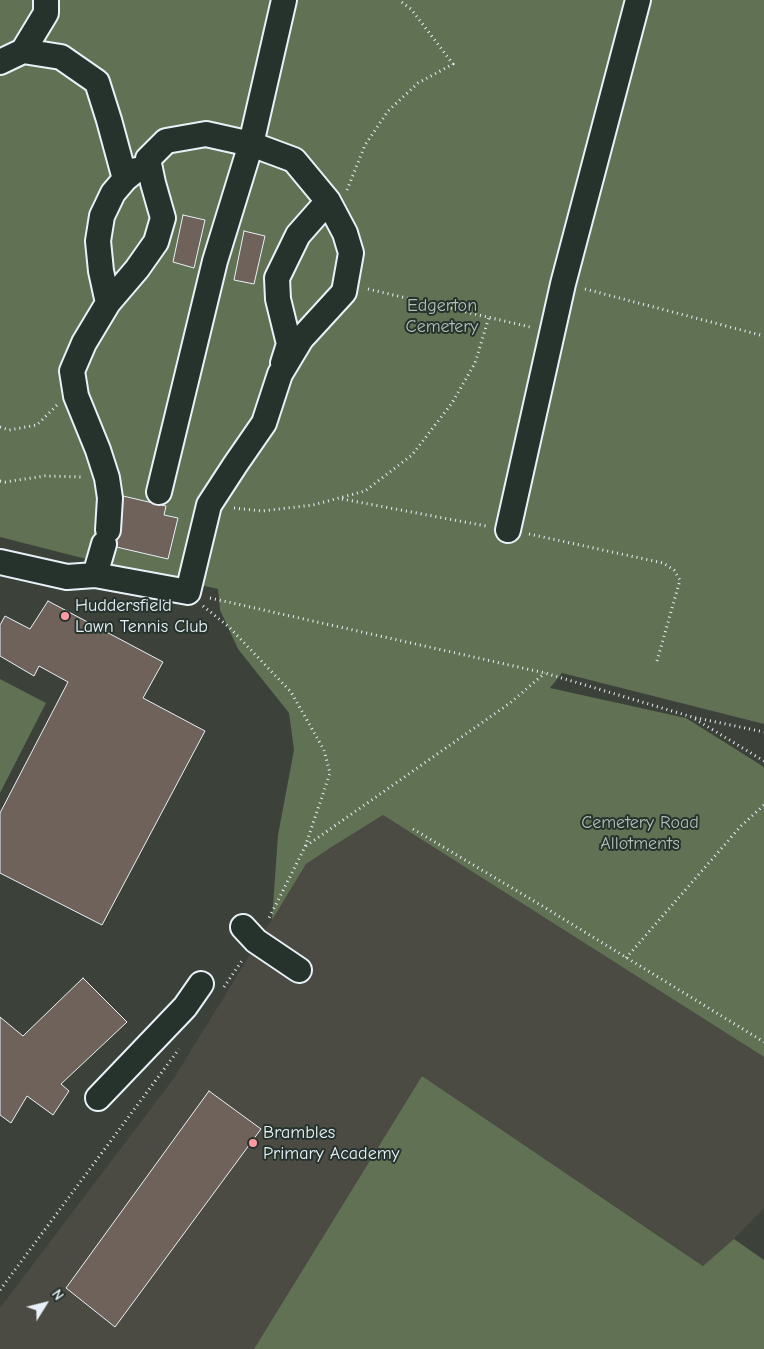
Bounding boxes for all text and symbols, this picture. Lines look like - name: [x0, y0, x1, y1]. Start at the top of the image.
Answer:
- park label: Edgerton Cemetery: [406, 295, 478, 338]
- place label: Huddersfield Lawn Tennis Club: [75, 595, 208, 638]
- marker: Huddersfield Lawn Tennis Club: [59, 610, 71, 622]
- park label: Cemetery Road Allotments: [581, 812, 699, 854]
- place label: Brambles Primary Academy: [263, 1122, 400, 1164]
- marker: Brambles Primary Academy: [247, 1137, 259, 1149]
- north arrow: [20, 1279, 70, 1329]
- text: N: [48, 1286, 67, 1304]

